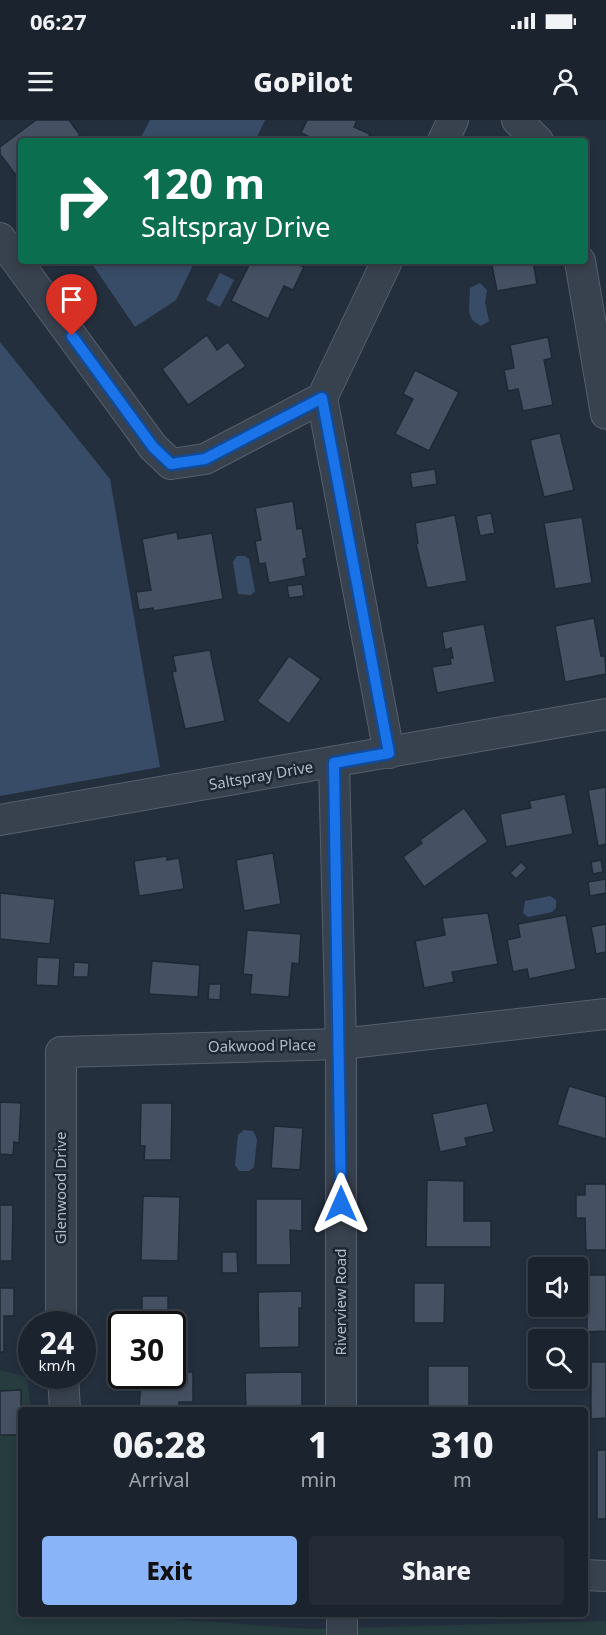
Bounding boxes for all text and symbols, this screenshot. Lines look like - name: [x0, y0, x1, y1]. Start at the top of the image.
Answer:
- text: 06:27: [30, 6, 87, 36]
- text: GoPilot: [253, 63, 353, 100]
- icon: menu: [24, 65, 57, 98]
- icon: person: [549, 65, 582, 98]
- text: 120 m: [141, 154, 265, 211]
- icon: right: [42, 162, 120, 240]
- text: Saltspray Drive: [141, 208, 331, 245]
- pin: [46, 274, 97, 336]
- icon: arrive: [55, 283, 88, 316]
- street label: Saltspray Drive: [207, 756, 314, 794]
- street label: Oakwood Place: [208, 1034, 316, 1056]
- street label: Glenwood Drive: [50, 1132, 70, 1244]
- position arrow: [309, 1172, 373, 1236]
- street label: Riverview Road: [330, 1249, 350, 1355]
- map controls: [528, 1257, 588, 1389]
- button: sound: [528, 1257, 588, 1317]
- speed limit sign: 30: [108, 1311, 186, 1389]
- text: 24: [40, 1322, 74, 1363]
- button: search: [528, 1329, 588, 1389]
- text: km/h: [39, 1355, 75, 1375]
- text: 06:28: [112, 1420, 206, 1469]
- text: 1: [308, 1420, 329, 1469]
- text: 310: [431, 1420, 494, 1469]
- text: Arrival: [129, 1466, 190, 1493]
- text: min: [300, 1466, 337, 1493]
- text: m: [453, 1466, 472, 1493]
- button: Exit: [42, 1536, 297, 1605]
- button: Share: [309, 1536, 564, 1605]

